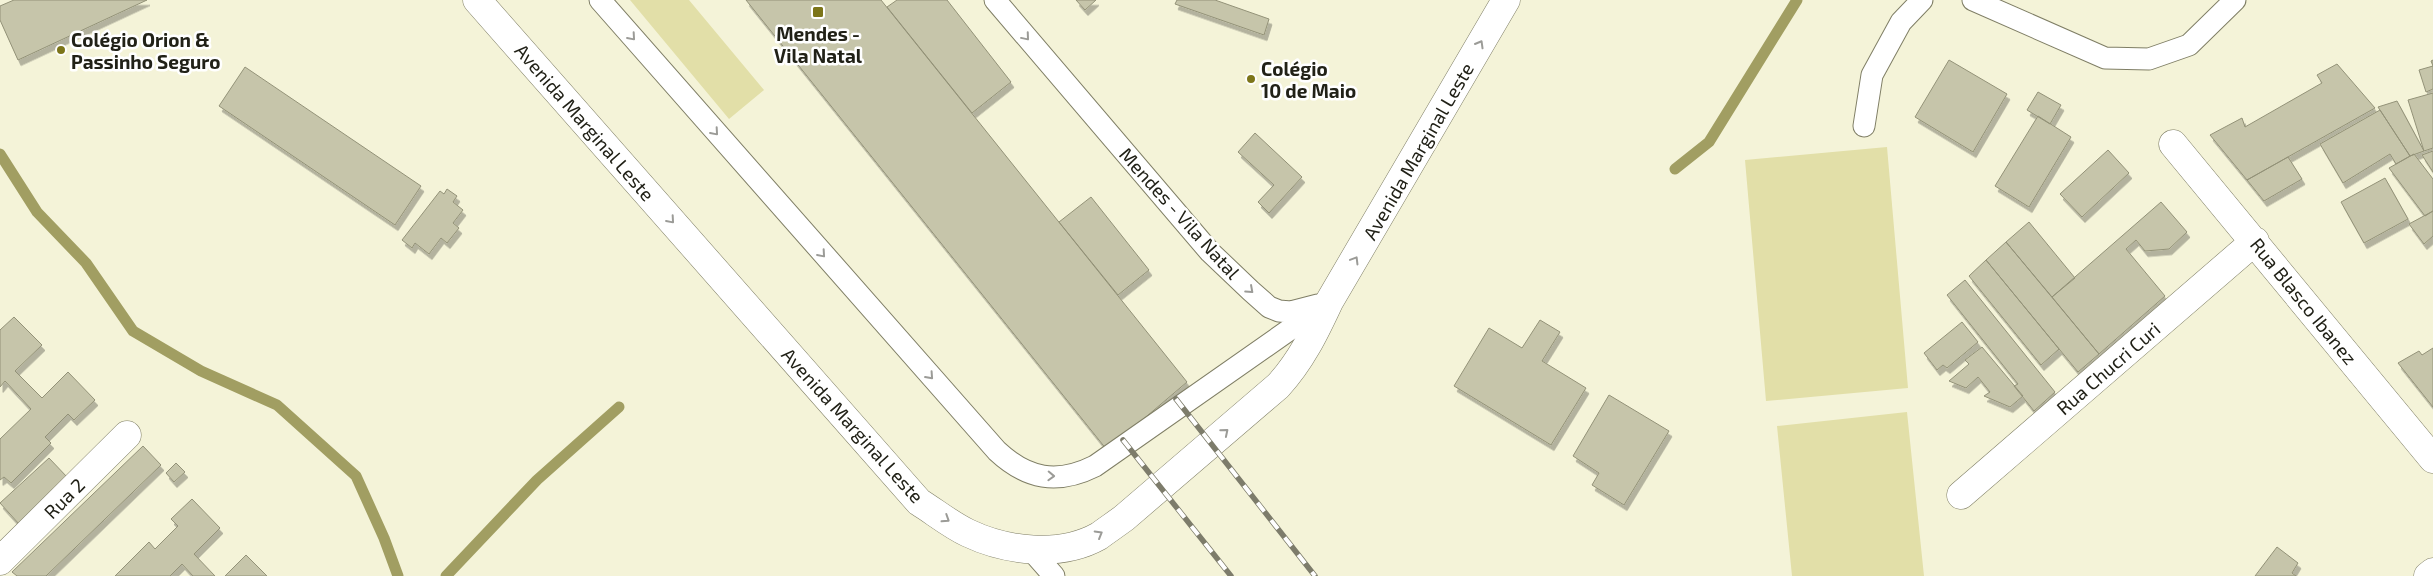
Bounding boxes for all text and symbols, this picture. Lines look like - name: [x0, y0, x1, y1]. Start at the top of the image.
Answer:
- marker: Mendes - Vila Natal: [811, 5, 825, 19]
- place label: Mendes - Vila Natal: [774, 22, 863, 67]
- place label: Colégio Orion & Passinho Seguro: [71, 28, 220, 73]
- one-way arrow: [626, 31, 635, 40]
- one-way arrow: [1021, 31, 1029, 40]
- street label: Avenida Marginal Leste: [510, 39, 660, 205]
- one-way arrow: [1474, 41, 1484, 50]
- marker: Colégio Orion & Passinho Seguro: [55, 44, 67, 56]
- place label: Colégio 10 de Maio: [1261, 57, 1356, 102]
- street label: Avenida Marginal Leste: [1358, 58, 1478, 244]
- marker: Colégio 10 de Maio: [1245, 73, 1257, 85]
- one-way arrow: [709, 127, 718, 136]
- street label: Mendes - Vila Natal: [1115, 143, 1245, 284]
- one-way arrow: [666, 215, 675, 224]
- street label: Rua Blasco Ibanez: [2246, 233, 2362, 369]
- one-way arrow: [816, 249, 825, 258]
- one-way arrow: [1349, 257, 1358, 266]
- one-way arrow: [1244, 284, 1253, 293]
- street label: Rua Chucri Curi: [2051, 317, 2165, 419]
- street label: Avenida Marginal Leste: [777, 343, 929, 507]
- one-way arrow: [924, 370, 933, 379]
- one-way arrow: [1219, 429, 1228, 437]
- one-way arrow: [1048, 471, 1055, 481]
- street label: Rua 2: [39, 473, 89, 523]
- one-way arrow: [941, 513, 950, 523]
- one-way arrow: [1094, 530, 1103, 540]

